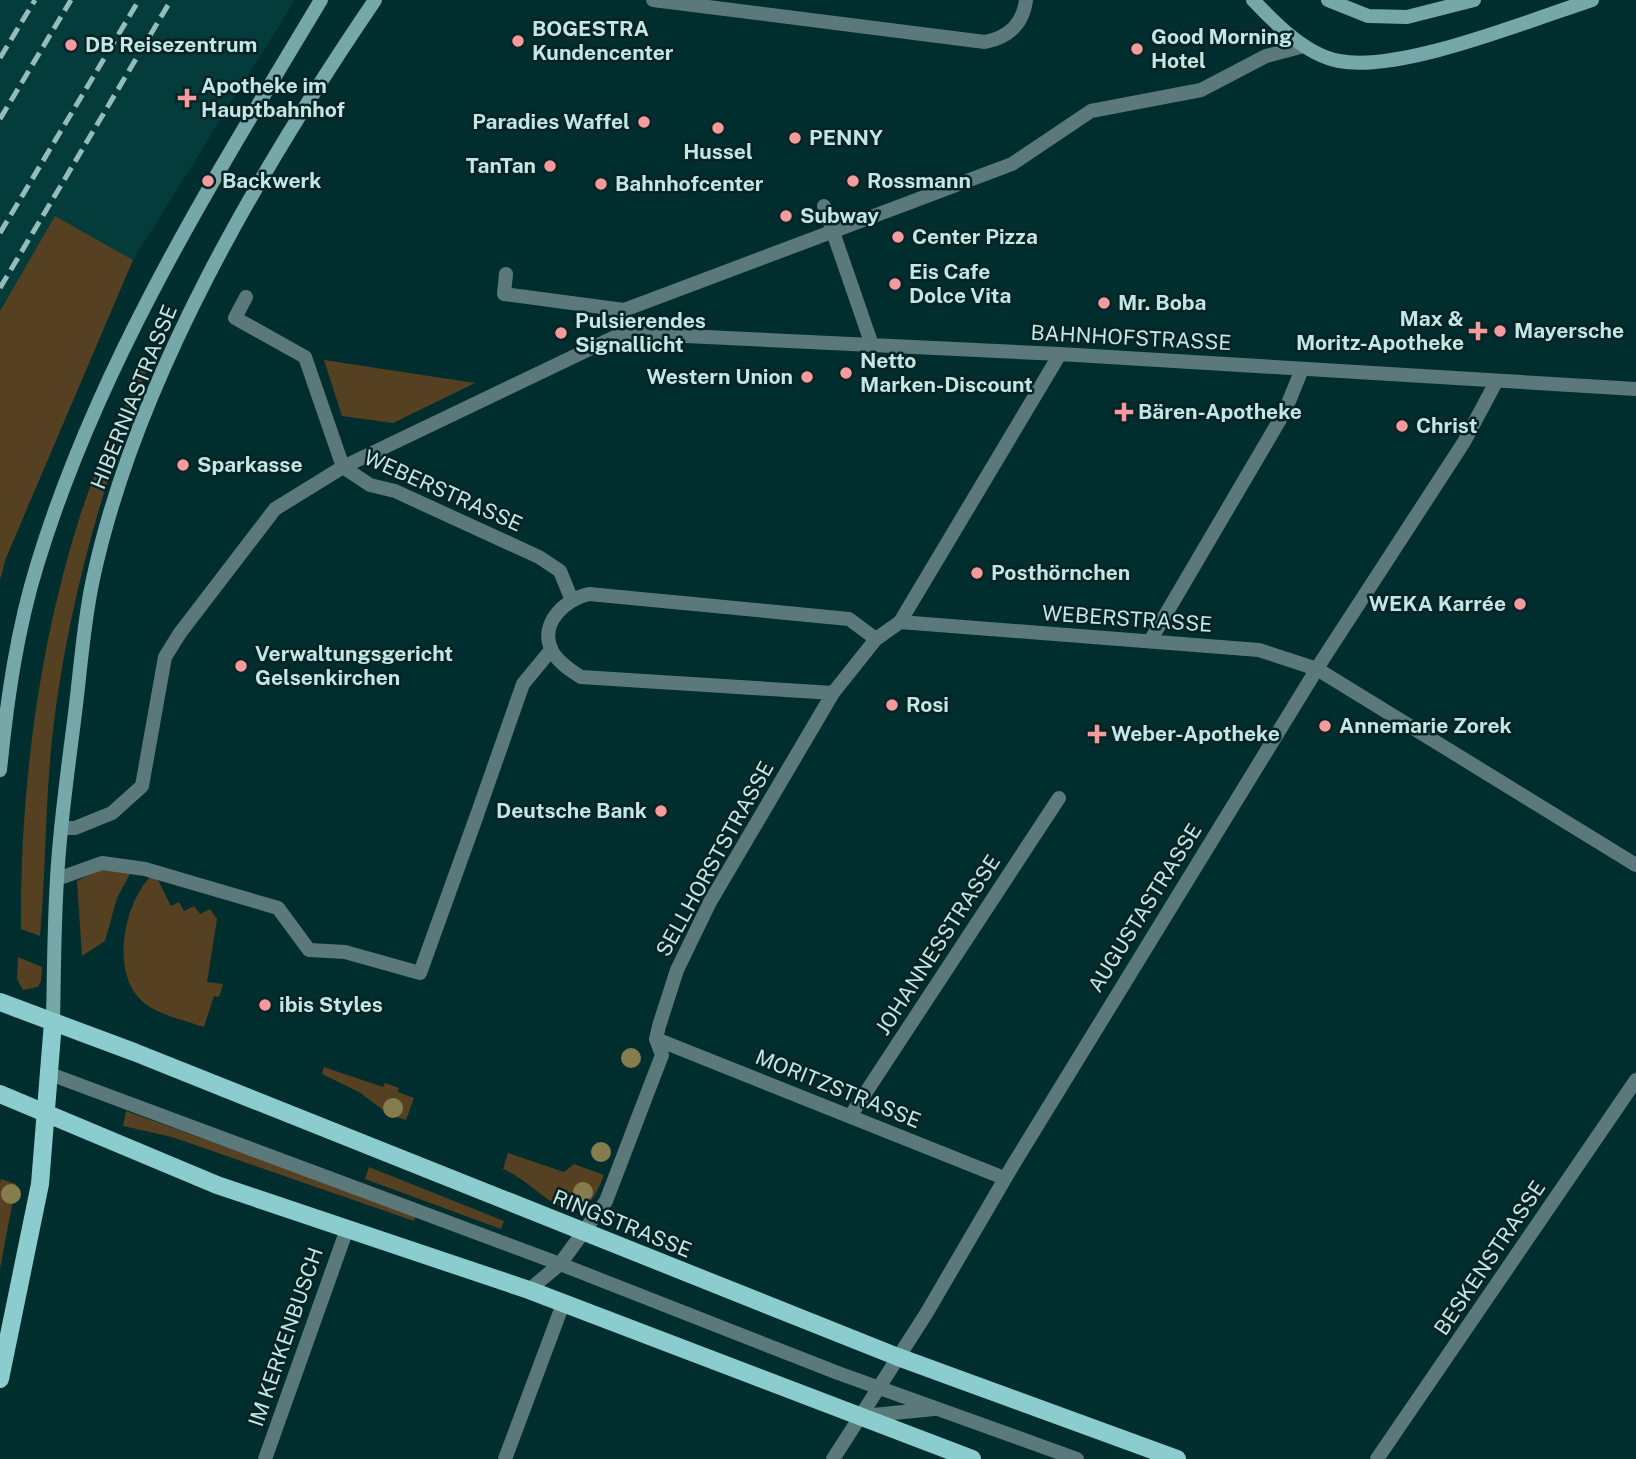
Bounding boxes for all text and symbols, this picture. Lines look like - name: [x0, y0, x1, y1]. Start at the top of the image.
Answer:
- place label: BOGESTRA Kundencenter: [532, 16, 674, 65]
- place label: Good Morning Hotel: [1151, 24, 1292, 73]
- place label: DB Reisezentrum: [85, 32, 257, 57]
- marker: BOGESTRA Kundencenter: [510, 33, 526, 49]
- marker: DB Reisezentrum: [63, 37, 79, 53]
- marker: Good Morning Hotel: [1129, 41, 1145, 57]
- place label: Apotheke im Hauptbahnhof: [201, 73, 345, 122]
- marker: Apotheke im Hauptbahnhof: [179, 90, 195, 106]
- place label: Paradies Waffel: [472, 109, 630, 134]
- marker: Paradies Waffel: [636, 114, 652, 130]
- marker: Hussel: [710, 120, 726, 136]
- place label: PENNY: [809, 125, 883, 150]
- marker: PENNY: [787, 130, 803, 146]
- place label: Hussel: [683, 139, 753, 164]
- place label: TanTan: [466, 153, 536, 178]
- marker: TanTan: [542, 158, 558, 174]
- place label: Backwerk: [222, 168, 321, 193]
- place label: Rossmann: [867, 168, 971, 193]
- place label: Bahnhofcenter: [615, 171, 764, 196]
- marker: Backwerk: [200, 173, 216, 189]
- marker: Rossmann: [845, 173, 861, 189]
- marker: Bahnhofcenter: [593, 176, 609, 192]
- place label: Subway: [800, 203, 879, 228]
- marker: Subway: [778, 208, 794, 224]
- place label: Center Pizza: [912, 224, 1038, 249]
- marker: Center Pizza: [890, 229, 906, 245]
- place label: Eis Cafe Dolce Vita: [909, 259, 1011, 308]
- marker: Eis Cafe Dolce Vita: [887, 276, 903, 292]
- place label: Mr. Boba: [1118, 290, 1206, 315]
- marker: Mr. Boba: [1096, 295, 1112, 311]
- street label: HIBERNIASTRASSE: [85, 301, 182, 493]
- place label: Max & Moritz-Apotheke: [1296, 306, 1464, 355]
- place label: Pulsierendes Signallicht: [575, 308, 706, 357]
- place label: Mayersche: [1514, 318, 1624, 343]
- street label: BAHNHOFSTRASSE: [1030, 320, 1232, 355]
- marker: Max & Moritz-Apotheke: [1470, 323, 1486, 339]
- marker: Mayersche: [1492, 323, 1508, 339]
- marker: Pulsierendes Signallicht: [553, 325, 569, 341]
- place label: Netto Marken-Discount: [860, 348, 1033, 397]
- place label: Western Union: [647, 364, 793, 389]
- marker: Netto Marken-Discount: [838, 365, 854, 381]
- marker: Western Union: [799, 369, 815, 385]
- place label: Bären-Apotheke: [1138, 399, 1302, 424]
- marker: Bären-Apotheke: [1116, 404, 1132, 420]
- place label: Christ: [1416, 413, 1478, 438]
- marker: Christ: [1394, 418, 1410, 434]
- street label: WEBERSTRASSE: [360, 444, 526, 537]
- place label: Sparkasse: [197, 452, 303, 477]
- marker: Sparkasse: [175, 457, 191, 473]
- place label: Posthörnchen: [991, 560, 1130, 585]
- marker: Posthörnchen: [969, 565, 985, 581]
- place label: WEKA Karrée: [1369, 591, 1506, 616]
- marker: WEKA Karrée: [1512, 596, 1528, 612]
- street label: WEBERSTRASSE: [1041, 600, 1213, 637]
- place label: Verwaltungsgericht Gelsenkirchen: [255, 641, 453, 690]
- marker: Verwaltungsgericht Gelsenkirchen: [233, 658, 249, 674]
- place label: Rosi: [906, 692, 949, 717]
- marker: Rosi: [884, 697, 900, 713]
- place label: Annemarie Zorek: [1339, 713, 1512, 738]
- marker: Annemarie Zorek: [1317, 718, 1333, 734]
- place label: Weber-Apotheke: [1111, 721, 1280, 746]
- marker: Weber-Apotheke: [1089, 726, 1105, 742]
- street label: SELLHORSTSTRASSE: [650, 757, 779, 961]
- place label: Deutsche Bank: [496, 798, 647, 823]
- marker: Deutsche Bank: [653, 803, 669, 819]
- street label: AUGUSTASTRASSE: [1083, 819, 1207, 997]
- street label: JOHANNESSTRASSE: [870, 850, 1005, 1040]
- place label: ibis Styles: [279, 992, 383, 1017]
- marker: ibis Styles: [257, 997, 273, 1013]
- street label: MORITZSTRASSE: [752, 1044, 925, 1133]
- street label: BESKENSTRASSE: [1429, 1176, 1551, 1340]
- street label: RINGSTRASSE: [549, 1184, 695, 1263]
- street label: IM KERKENBUSCH: [243, 1244, 328, 1430]

